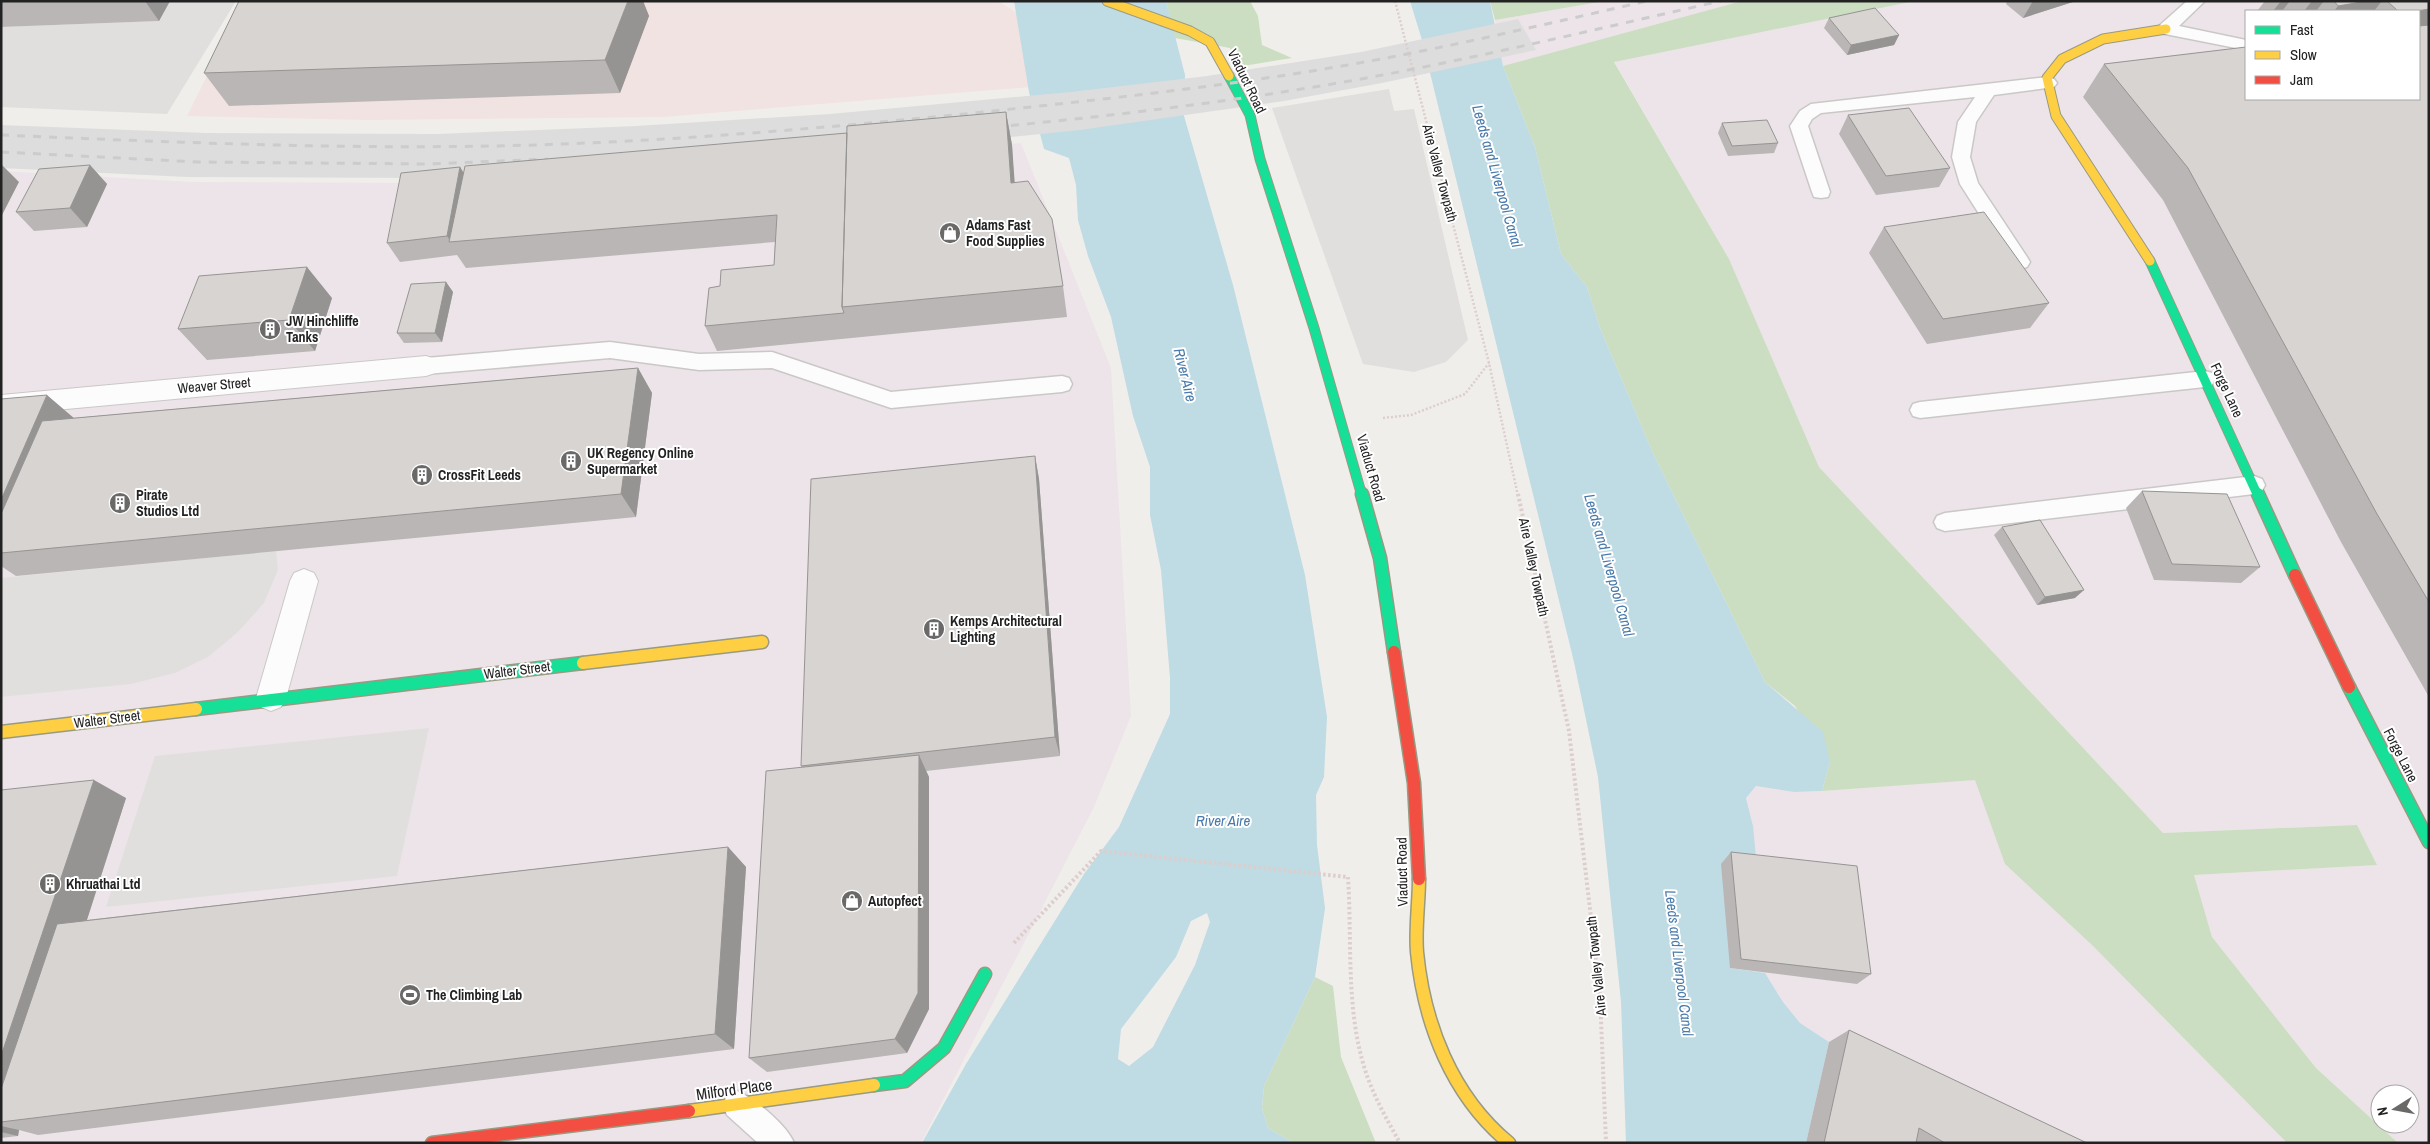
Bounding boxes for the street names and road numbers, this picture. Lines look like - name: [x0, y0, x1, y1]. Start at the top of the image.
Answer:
- street label: Viaduct Road: [1224, 46, 1270, 116]
- street label: Aire Valley Towpath: [1418, 121, 1462, 224]
- street label: Forge Lane: [2207, 360, 2247, 420]
- street label: Weaver Street: [177, 373, 251, 397]
- street label: Viaduct Road: [1353, 432, 1389, 504]
- street label: Aire Valley Towpath: [1515, 515, 1553, 618]
- street label: Walter Street: [483, 657, 551, 683]
- street label: Walter Street: [73, 706, 141, 732]
- street label: Forge Lane: [2380, 725, 2422, 785]
- street label: Viaduct Road: [1392, 837, 1412, 907]
- street label: Aire Valley Towpath: [1582, 915, 1610, 1018]
- street label: Milford Place: [695, 1073, 773, 1105]

